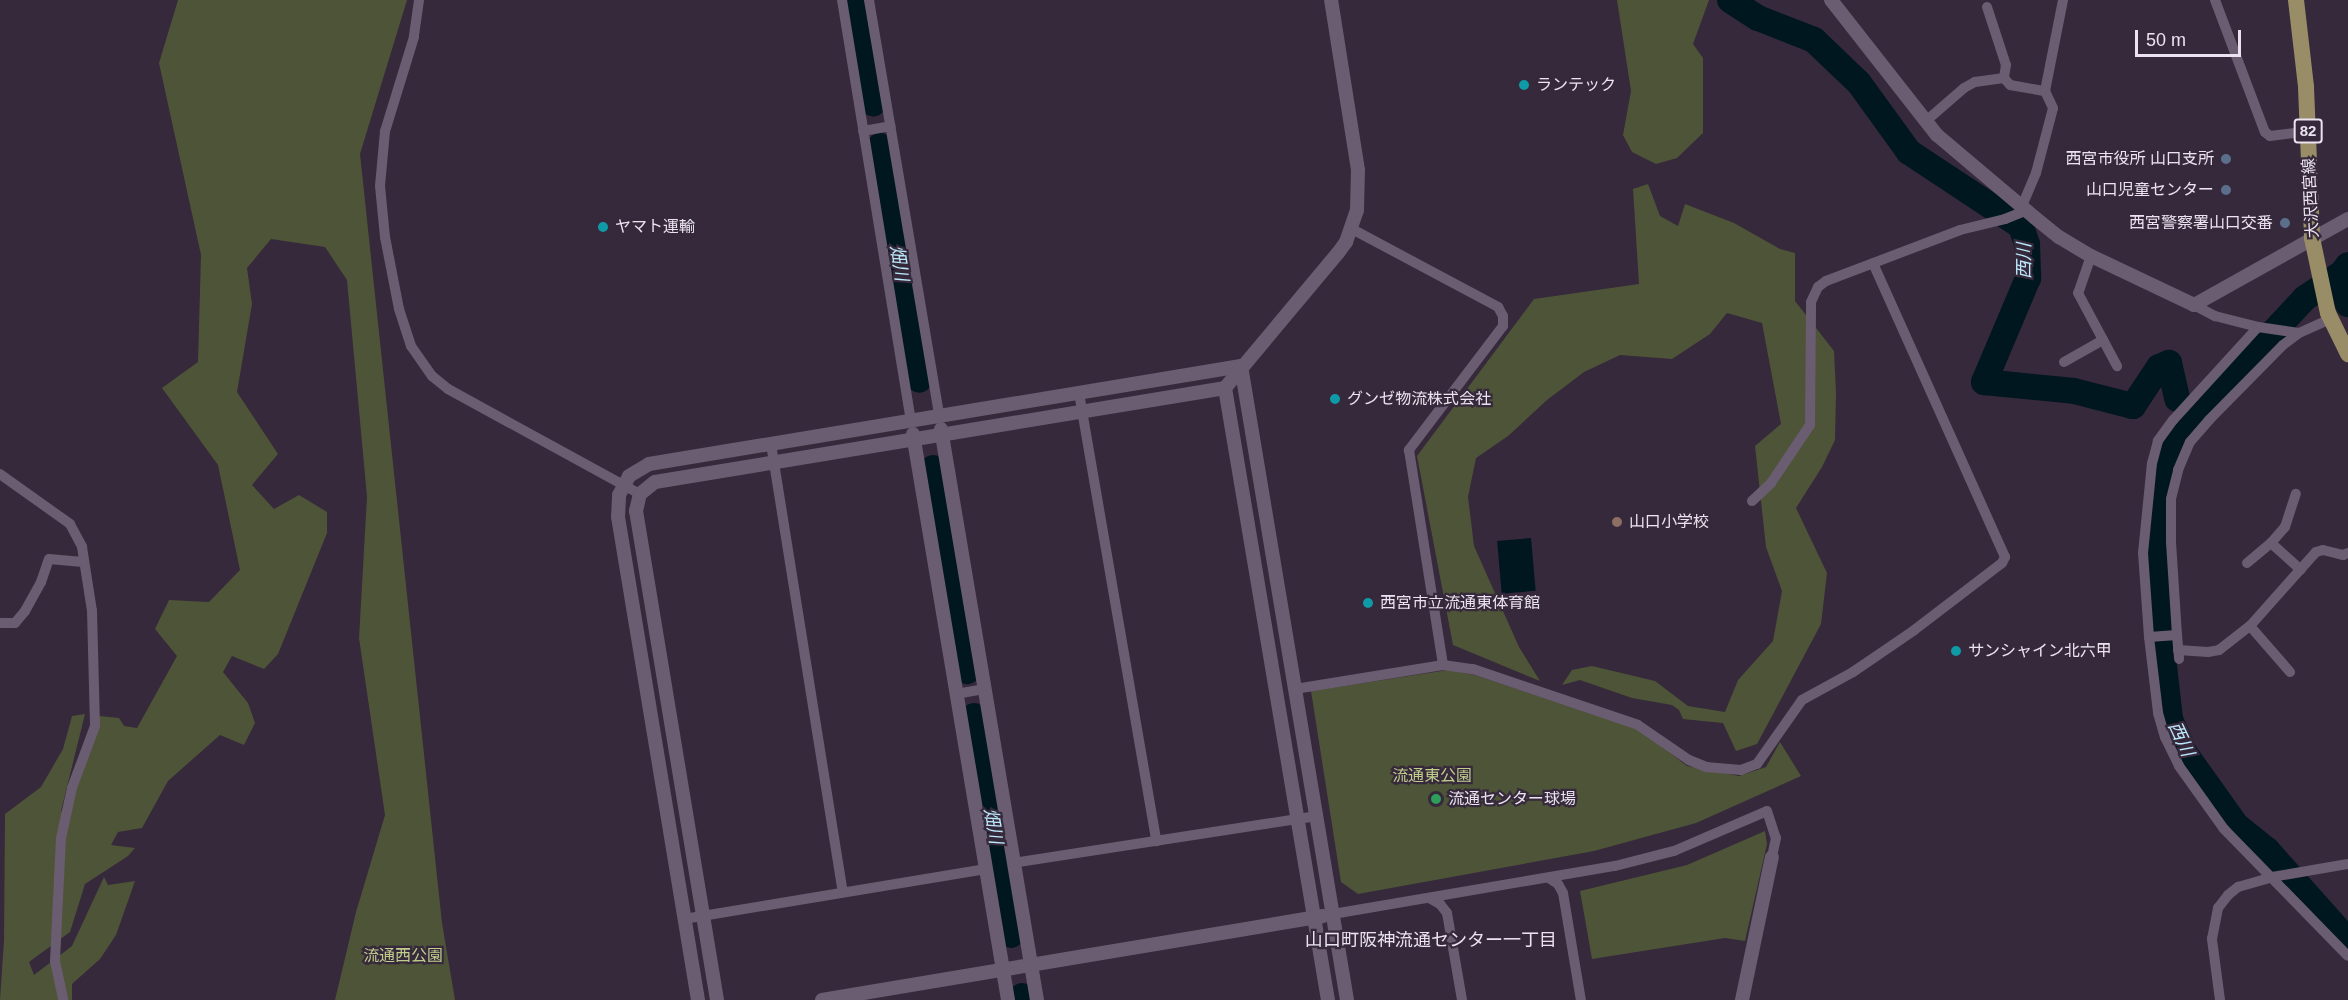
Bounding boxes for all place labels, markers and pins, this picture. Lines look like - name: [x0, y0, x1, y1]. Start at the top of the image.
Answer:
- place label: ランテック: [1536, 75, 1616, 95]
- marker: ランテック: [1517, 78, 1531, 92]
- place label: 西宮市役所 山口支所: [2066, 149, 2214, 169]
- marker: 西宮市役所 山口支所: [2219, 152, 2233, 166]
- place label: 山口児童センター: [2086, 180, 2214, 200]
- marker: 山口児童センター: [2219, 183, 2233, 197]
- place label: 西宮警察署山口交番: [2129, 213, 2273, 233]
- marker: 西宮警察署山口交番: [2278, 216, 2292, 230]
- place label: ヤマト運輸: [615, 217, 695, 237]
- marker: ヤマト運輸: [596, 220, 610, 234]
- place label: グンゼ物流株式会社: [1347, 389, 1491, 409]
- marker: グンゼ物流株式会社: [1328, 392, 1342, 406]
- place label: 山口小学校: [1629, 512, 1709, 532]
- marker: 山口小学校: [1610, 515, 1624, 529]
- place label: 西宮市立流通東体育館: [1380, 593, 1540, 613]
- marker: 西宮市立流通東体育館: [1361, 596, 1375, 610]
- place label: サンシャイン北六甲: [1968, 641, 2112, 661]
- marker: サンシャイン北六甲: [1949, 644, 1963, 658]
- place label: 流通センター球場: [1448, 789, 1576, 809]
- marker: 流通センター球場: [1429, 792, 1443, 806]

